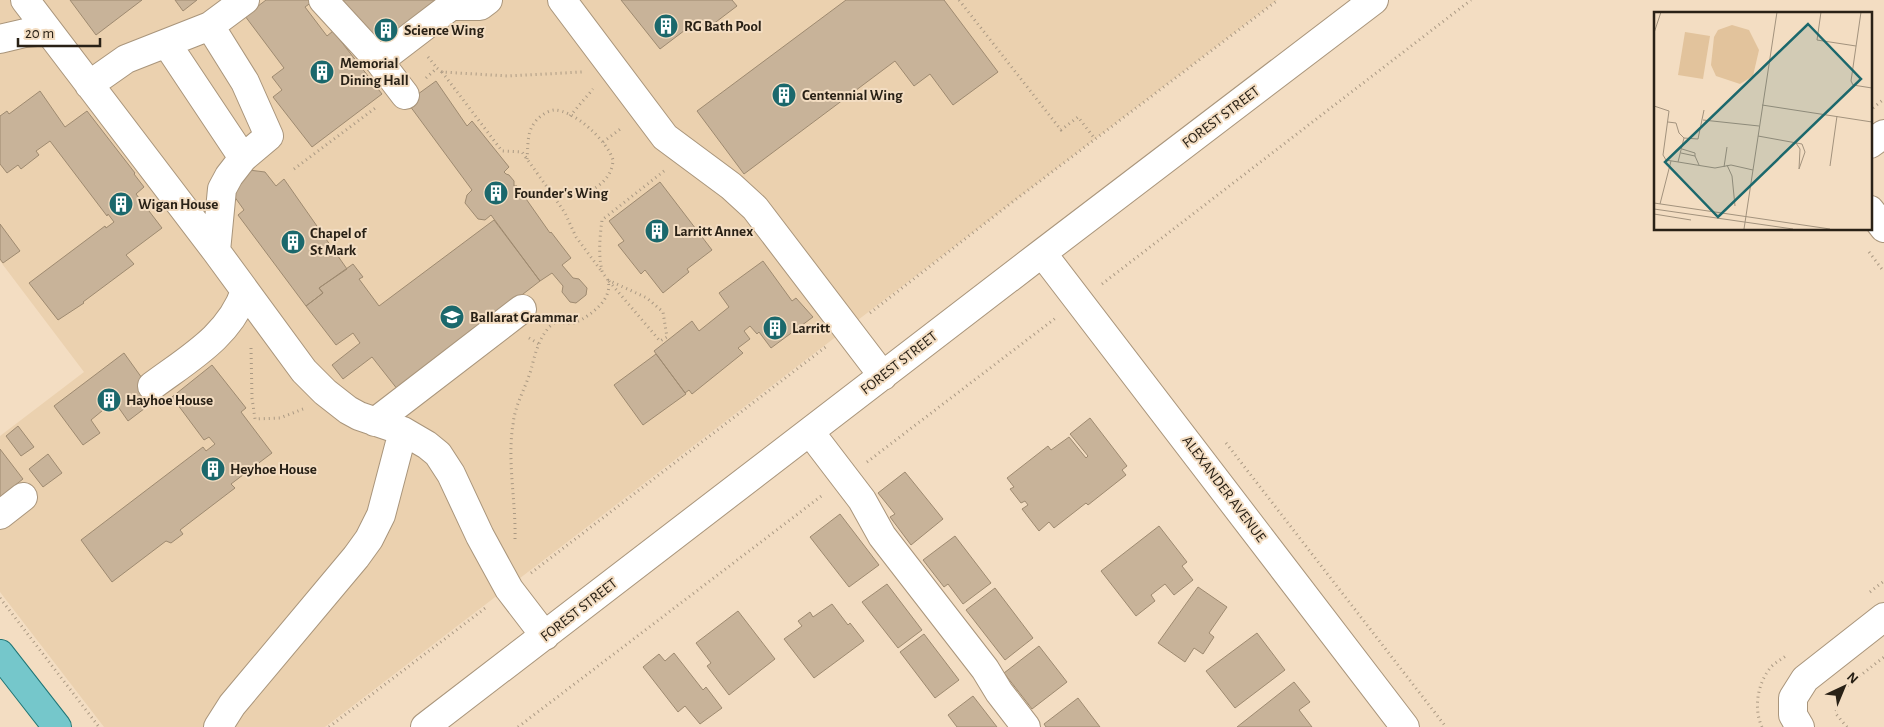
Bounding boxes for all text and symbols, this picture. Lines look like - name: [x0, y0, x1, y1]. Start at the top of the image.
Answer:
- inset map: [1654, 12, 1872, 230]
- building icon: RG Bath Pool: [653, 13, 679, 39]
- scale bar: [18, 15, 100, 47]
- building icon: Science Wing: [373, 17, 399, 43]
- place label: RG Bath Pool: [684, 19, 762, 34]
- place label: Science Wing: [404, 23, 484, 38]
- text: 20 m: [25, 26, 54, 41]
- place label: Memorial Dining Hall: [340, 56, 409, 88]
- building icon: Memorial Dining Hall: [309, 59, 335, 85]
- building icon: Centennial Wing: [771, 82, 797, 108]
- street label: FOREST STREET: [1180, 83, 1263, 151]
- place label: Centennial Wing: [802, 88, 903, 103]
- building icon: Founder's Wing: [483, 180, 509, 206]
- place label: Founder's Wing: [514, 186, 608, 201]
- building icon: Wigan House: [108, 191, 134, 217]
- place label: Wigan House: [138, 197, 218, 212]
- building icon: Larritt Annex: [644, 218, 670, 244]
- place label: Larritt Annex: [674, 224, 753, 239]
- place label: Chapel of St Mark: [310, 226, 367, 258]
- building icon: Chapel of St Mark: [280, 229, 306, 255]
- school or university icon: Ballarat Grammar: [439, 304, 465, 330]
- place label: Ballarat Grammar: [470, 310, 579, 325]
- building icon: Larritt: [762, 315, 788, 341]
- place label: Larritt: [792, 321, 830, 336]
- street label: FOREST STREET: [858, 328, 941, 397]
- building icon: Hayhoe House: [96, 387, 122, 413]
- place label: Hayhoe House: [126, 393, 213, 408]
- street label: ALEXANDER AVENUE: [1179, 433, 1269, 545]
- building icon: Heyhoe House: [200, 456, 226, 482]
- place label: Heyhoe House: [230, 462, 317, 477]
- street label: FOREST STREET: [538, 575, 621, 644]
- north arrow: [1819, 662, 1869, 712]
- text: N: [1844, 670, 1861, 687]

